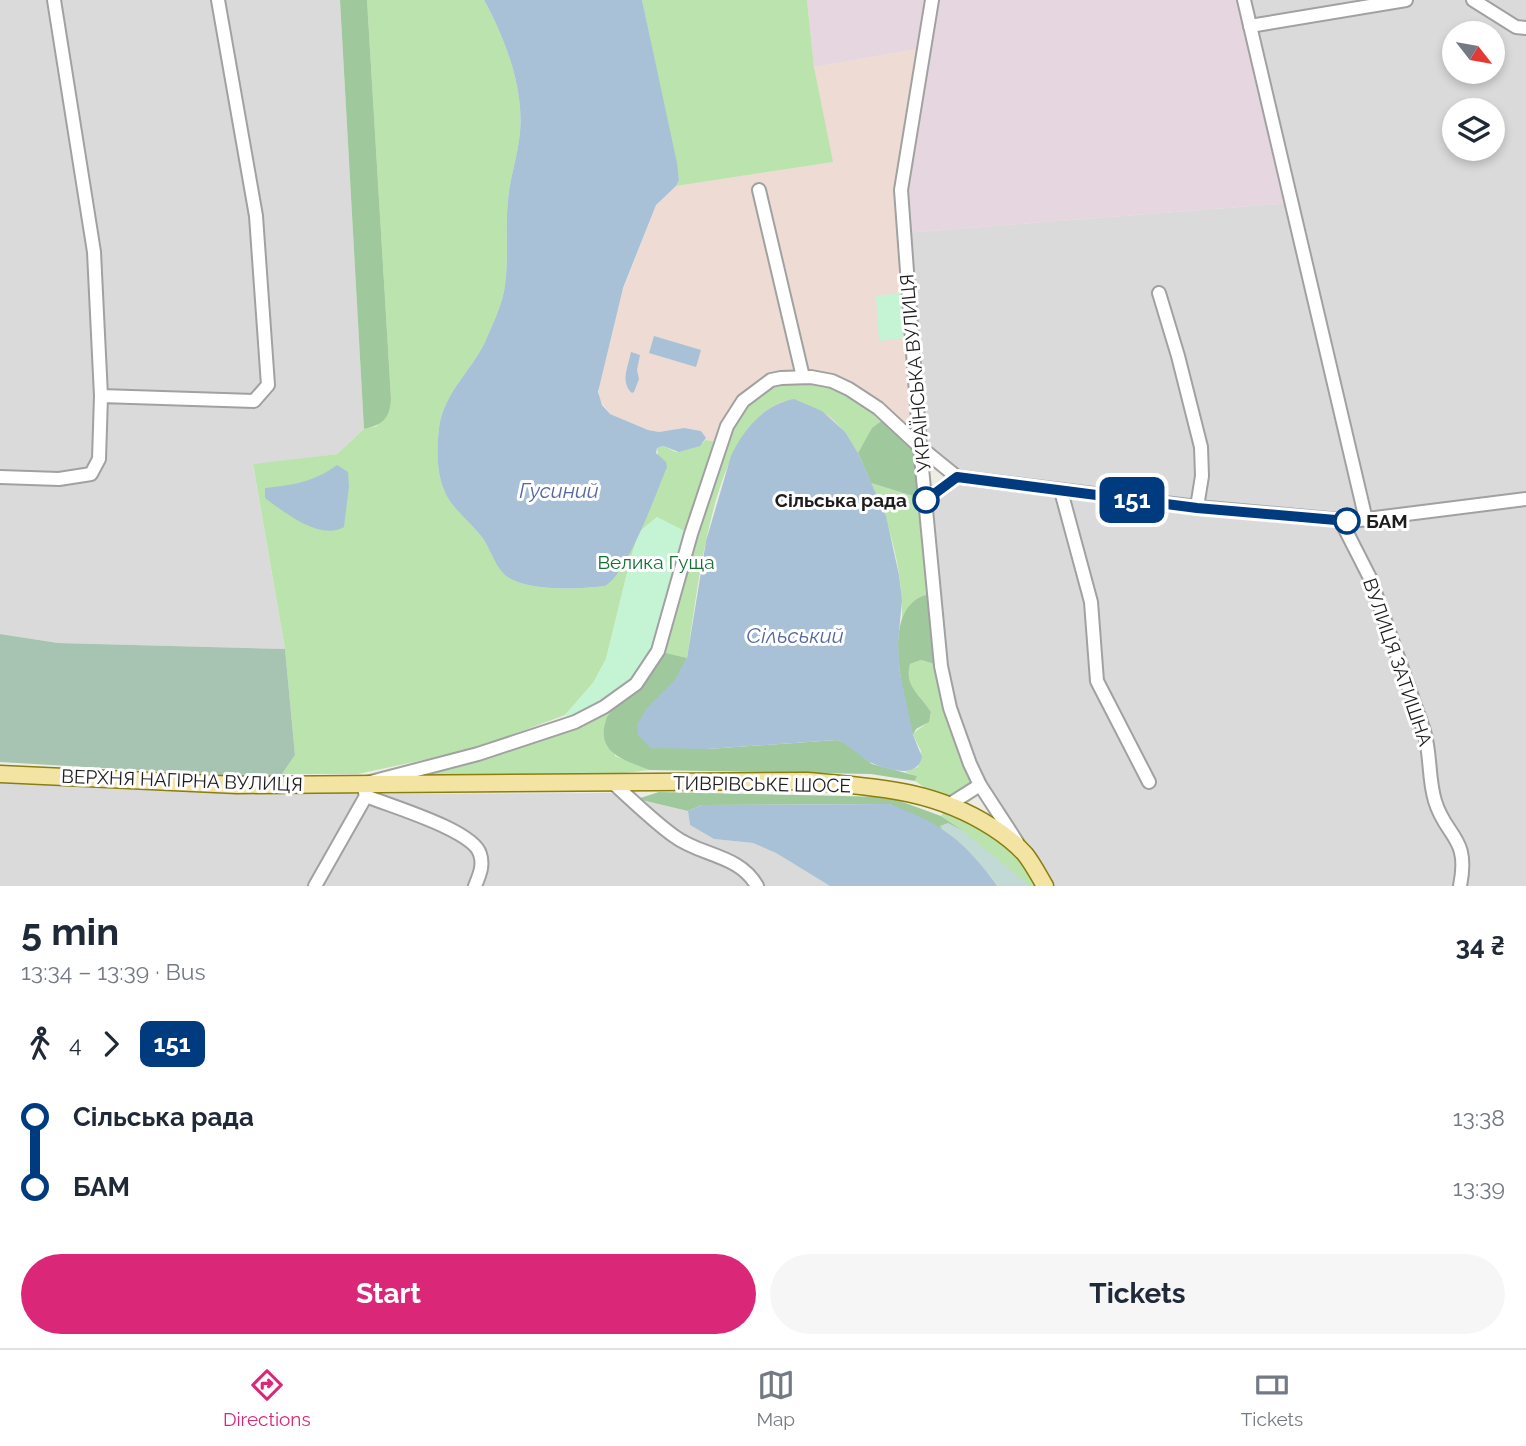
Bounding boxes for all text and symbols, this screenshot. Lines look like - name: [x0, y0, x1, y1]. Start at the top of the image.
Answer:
- north arrow: [1442, 21, 1505, 84]
- map controls: [1442, 21, 1505, 161]
- button: layers: [1442, 98, 1505, 161]
- street label: УКРАЇНСЬКА ВУЛИЦЯ: [895, 273, 935, 473]
- line badge: 151: [1092, 477, 1172, 523]
- water label: Гусиний: [519, 478, 599, 503]
- text: 151: [1113, 485, 1151, 514]
- marker: Сільська рада: [913, 487, 939, 513]
- place label: Сільська рада: [775, 489, 907, 511]
- marker: БАМ: [1334, 508, 1360, 534]
- place label: БАМ: [1366, 510, 1408, 532]
- park label: Велика Гуща: [597, 551, 715, 573]
- street label: ВУЛИЦЯ ЗАТИШНА: [1359, 575, 1437, 749]
- water label: Сільський: [746, 623, 844, 648]
- street label: ВЕРХНЯ НАГІРНА ВУЛИЦЯ: [61, 765, 303, 795]
- street label: ТИВРІВСЬКЕ ШОСЕ: [673, 771, 851, 797]
- text: 5 min: [21, 909, 119, 954]
- text: 34 ₴: [1456, 931, 1505, 961]
- text: 13:34 – 13:39 · Bus: [21, 958, 206, 985]
- icon: walk: [21, 1025, 59, 1063]
- icon: forward: [92, 1025, 130, 1063]
- text: 151: [154, 1029, 191, 1058]
- text: 4: [69, 1030, 82, 1057]
- text: Сільська рада: [73, 1102, 254, 1132]
- text: 13:38: [1453, 1104, 1505, 1131]
- text: БАМ: [73, 1172, 130, 1202]
- text: 13:39: [1453, 1174, 1505, 1201]
- button: Start: [21, 1254, 756, 1334]
- button: Tickets: [770, 1254, 1505, 1334]
- tab: Directions: [223, 1366, 311, 1430]
- tab: Map: [756, 1366, 795, 1430]
- tab: Tickets: [1241, 1366, 1303, 1430]

